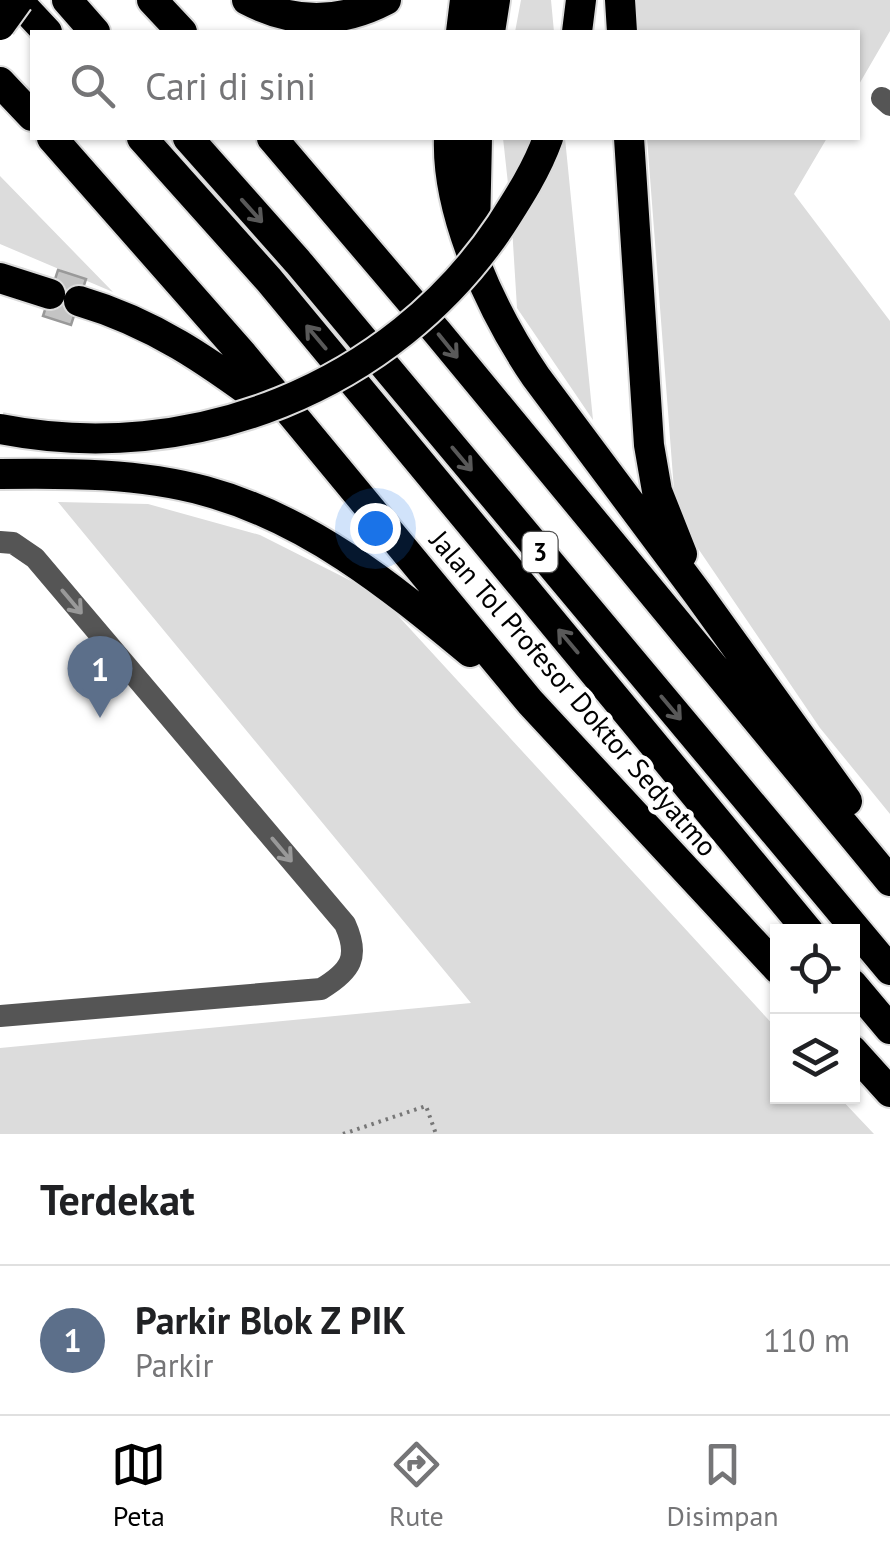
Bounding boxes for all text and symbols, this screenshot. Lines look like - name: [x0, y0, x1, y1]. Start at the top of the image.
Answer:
- search box: [30, 30, 860, 140]
- icon: search: [65, 58, 120, 113]
- text: Cari di sini: [145, 61, 316, 110]
- one-way arrow: [240, 198, 263, 223]
- one-way arrow: [305, 324, 327, 350]
- one-way arrow: [437, 332, 459, 358]
- one-way arrow: [451, 445, 473, 471]
- your location: [350, 503, 401, 554]
- street label: Jalan Tol Profesor Doktor Sedyatmo: [421, 521, 726, 864]
- road number: 3: [522, 532, 558, 572]
- one-way arrow: [61, 589, 83, 615]
- one-way arrow: [557, 628, 579, 654]
- pin: 1: [68, 636, 132, 718]
- one-way arrow: [659, 694, 681, 720]
- one-way arrow: [271, 837, 293, 863]
- map controls: [770, 924, 860, 1104]
- button: locate: [770, 924, 860, 1014]
- button: layers: [770, 1014, 860, 1104]
- text: Terdekat: [40, 1172, 195, 1227]
- text: Parkir Blok Z PIK: [135, 1295, 406, 1344]
- text: 1: [63, 1319, 82, 1361]
- text: 110 m: [763, 1319, 850, 1361]
- text: Parkir: [135, 1344, 213, 1386]
- tab: Peta: [111, 1437, 166, 1534]
- tab: Rute: [389, 1437, 444, 1534]
- tab: Disimpan: [666, 1437, 779, 1534]

